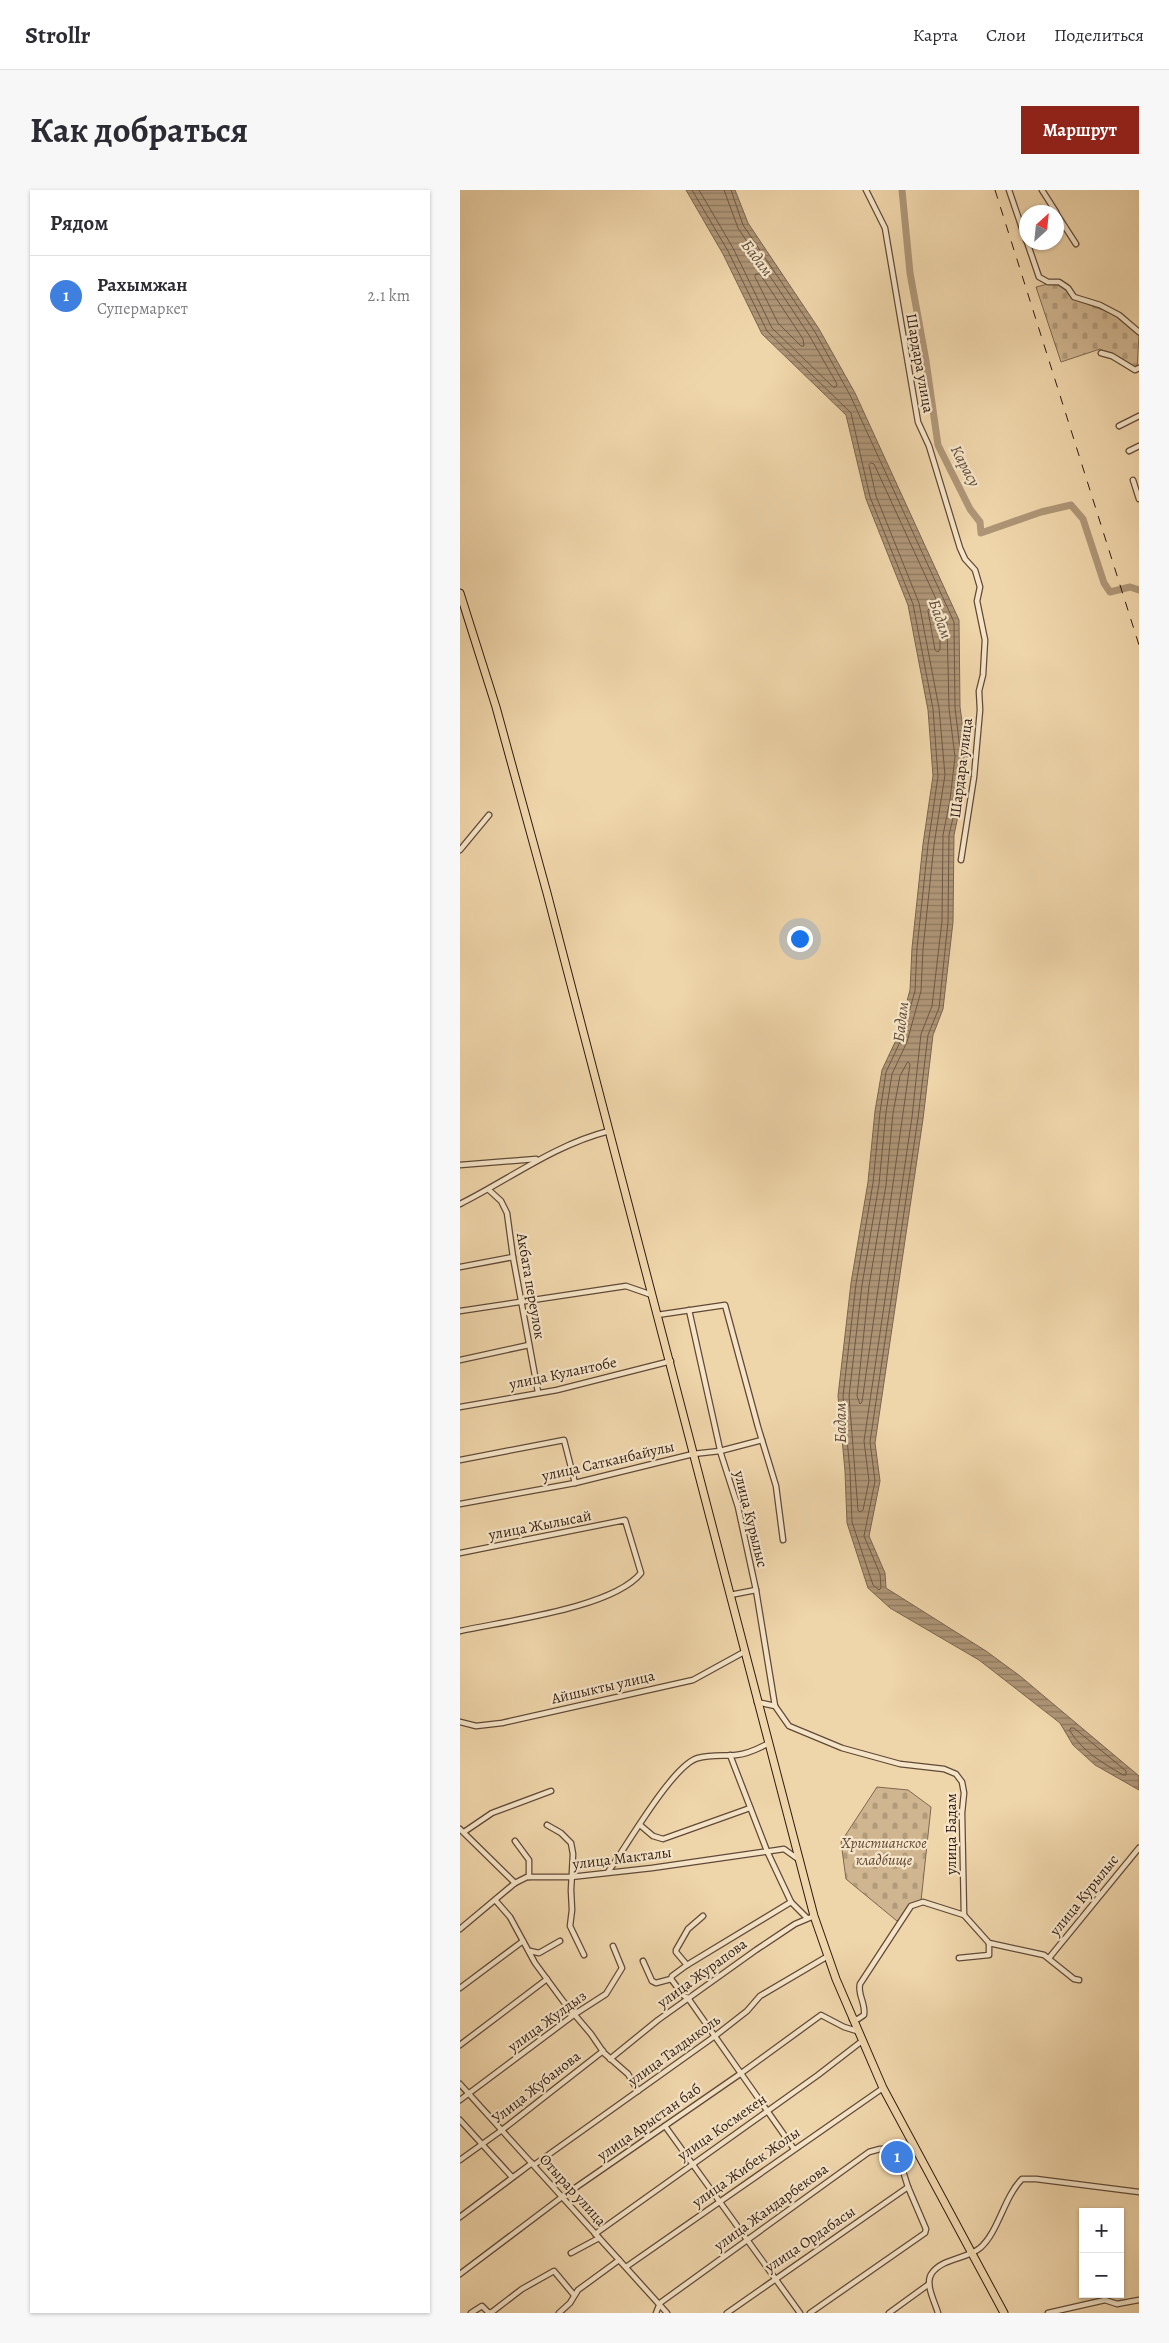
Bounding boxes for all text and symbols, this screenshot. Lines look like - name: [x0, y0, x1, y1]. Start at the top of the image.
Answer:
- text: Strollr: [25, 19, 90, 51]
- text: Карта: [913, 23, 958, 47]
- text: Слои: [986, 23, 1026, 47]
- text: Поделиться: [1054, 23, 1144, 47]
- text: Как добраться: [30, 106, 248, 154]
- button: Маршрут: [1021, 106, 1139, 154]
- north arrow: [1019, 205, 1064, 250]
- text: Рядом: [50, 209, 108, 237]
- water label: Бадам: [736, 235, 778, 281]
- text: Рахымжан: [97, 272, 187, 298]
- text: 1: [63, 285, 69, 307]
- text: 2.1 km: [368, 285, 410, 307]
- text: Супермаркет: [97, 298, 188, 320]
- street label: Шардара улица: [901, 312, 939, 414]
- water label: Карасу: [945, 441, 985, 491]
- water label: Бадам: [923, 596, 957, 642]
- street label: Шардара улица: [945, 717, 977, 819]
- your location: [787, 926, 813, 952]
- water label: Бадам: [888, 1000, 914, 1044]
- street label: Акбата переулок: [512, 1230, 550, 1341]
- street label: улица Кулантобе: [507, 1352, 619, 1394]
- water label: Бадам: [830, 1402, 852, 1443]
- street label: улица Сатканбайулы: [539, 1436, 676, 1486]
- street label: улица Курылыс: [729, 1468, 773, 1569]
- street label: улица Жылысай: [486, 1505, 593, 1545]
- street label: Айшыкты улица: [548, 1665, 657, 1709]
- street label: улица Бадам: [941, 1793, 961, 1876]
- park label: Христианское кладбище: [840, 1833, 927, 1870]
- street label: улица Макталы: [570, 1842, 673, 1874]
- street label: улица Курылыс: [1044, 1850, 1123, 1941]
- street label: улица Журапова: [652, 1934, 751, 2013]
- street label: улица Жулдыз: [503, 1986, 590, 2057]
- street label: улица Талдыколь: [623, 2009, 725, 2091]
- street label: Улица Жубанова: [488, 2046, 585, 2128]
- street label: улица Арыстан баб: [592, 2079, 705, 2166]
- street label: улица Космекен: [673, 2089, 771, 2166]
- street label: улица Жибек Жолы: [687, 2122, 804, 2212]
- pin: 1: [881, 2138, 913, 2176]
- street label: Отырар улица: [535, 2149, 611, 2231]
- street label: улица Жандарбекова: [709, 2159, 832, 2256]
- street label: улица Ордабасы: [760, 2201, 859, 2277]
- map controls: [1079, 2208, 1124, 2298]
- button: +: [1079, 2208, 1124, 2253]
- button: −: [1079, 2253, 1124, 2298]

